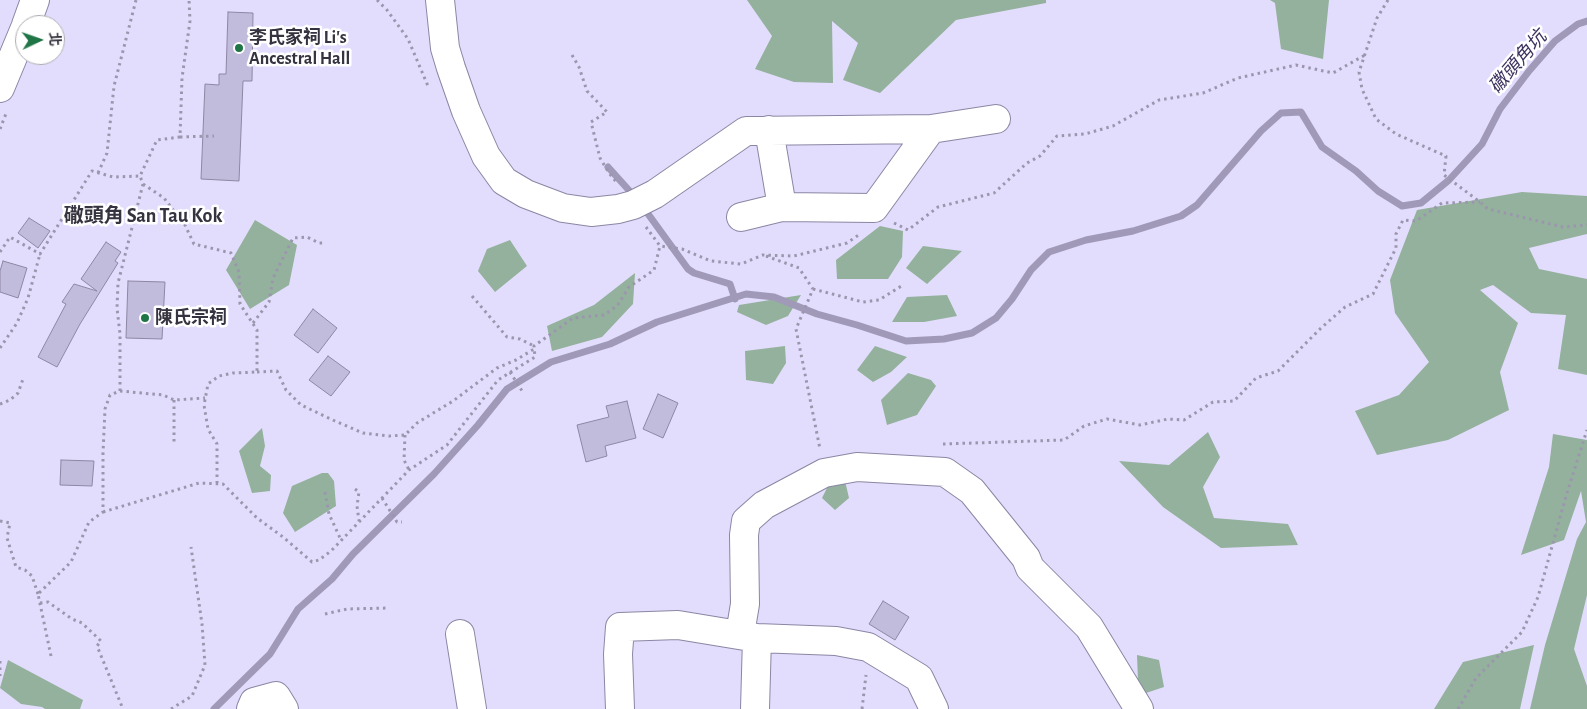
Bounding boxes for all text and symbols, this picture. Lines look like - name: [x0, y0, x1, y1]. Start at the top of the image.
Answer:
- north arrow: [15, 15, 65, 65]
- water label: 䃟頭角坑: [1484, 26, 1552, 98]
- place label: 李氏家祠 Li's Ancestral Hall: [249, 27, 350, 70]
- text: 北: [47, 32, 61, 47]
- marker: 李氏家祠 Li's Ancestral Hall: [233, 42, 245, 54]
- district label: 䃟頭角 San Tau Kok: [64, 204, 222, 228]
- place label: 陳氏宗祠: [155, 307, 227, 329]
- marker: 陳氏宗祠: [139, 312, 151, 324]

